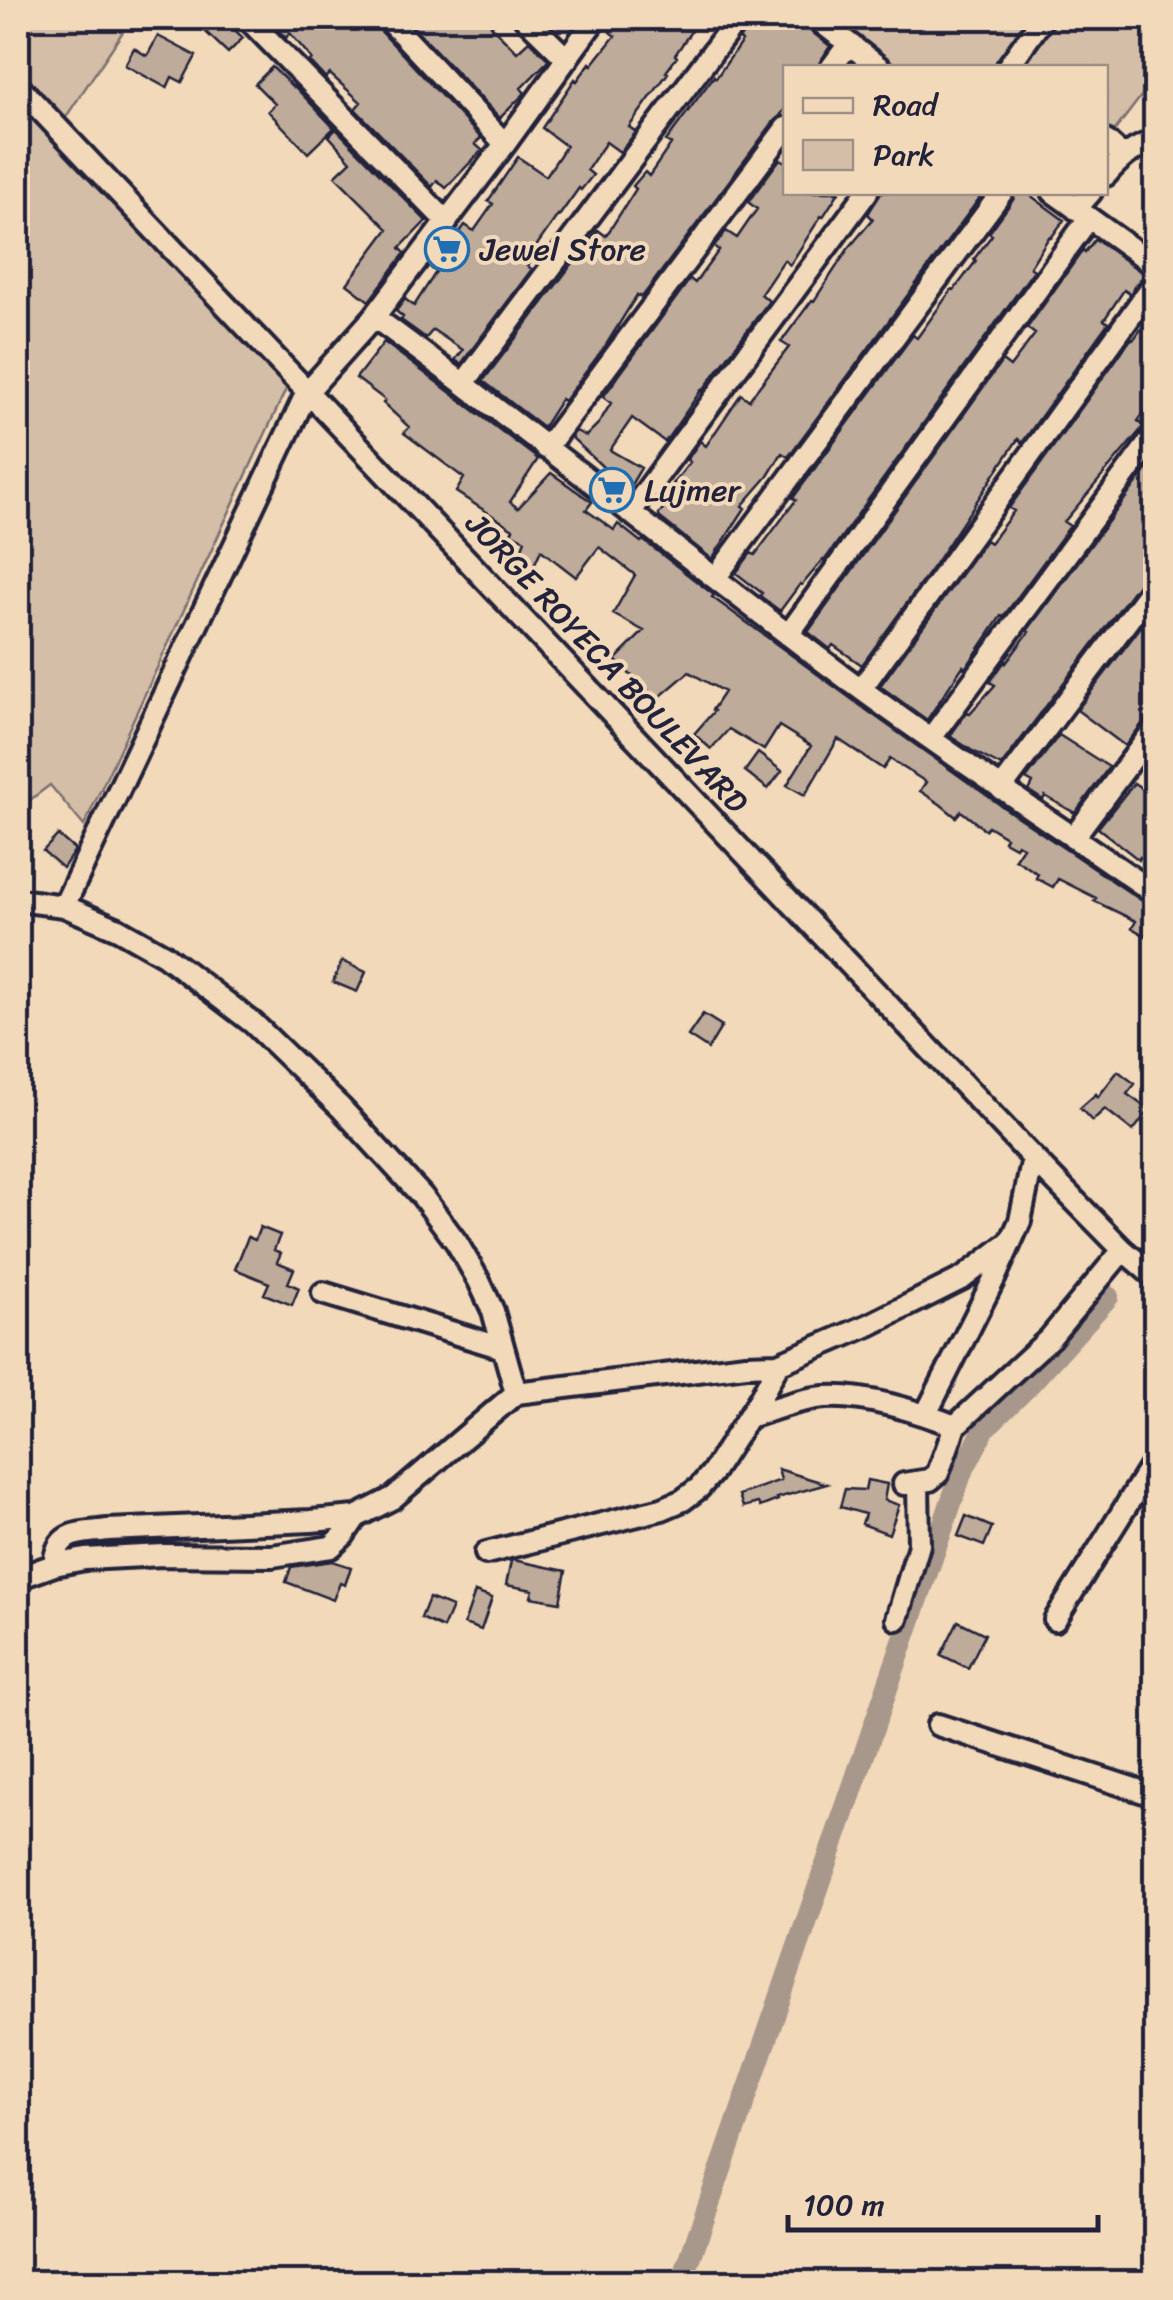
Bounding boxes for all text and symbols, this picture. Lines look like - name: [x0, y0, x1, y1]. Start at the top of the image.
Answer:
- legend: [783, 65, 1108, 195]
- text: Road: [873, 78, 940, 132]
- text: Park: [873, 128, 935, 182]
- place label: Jewel Store: [479, 221, 646, 278]
- supermarket icon: Jewel Store: [424, 226, 470, 272]
- place label: Lujmer: [644, 462, 742, 519]
- supermarket icon: Lujmer: [589, 467, 635, 513]
- street label: JORGE ROYECA BOULEVARD: [450, 498, 763, 827]
- scale bar: [788, 2170, 1098, 2232]
- text: 100 m: [803, 2178, 885, 2232]

